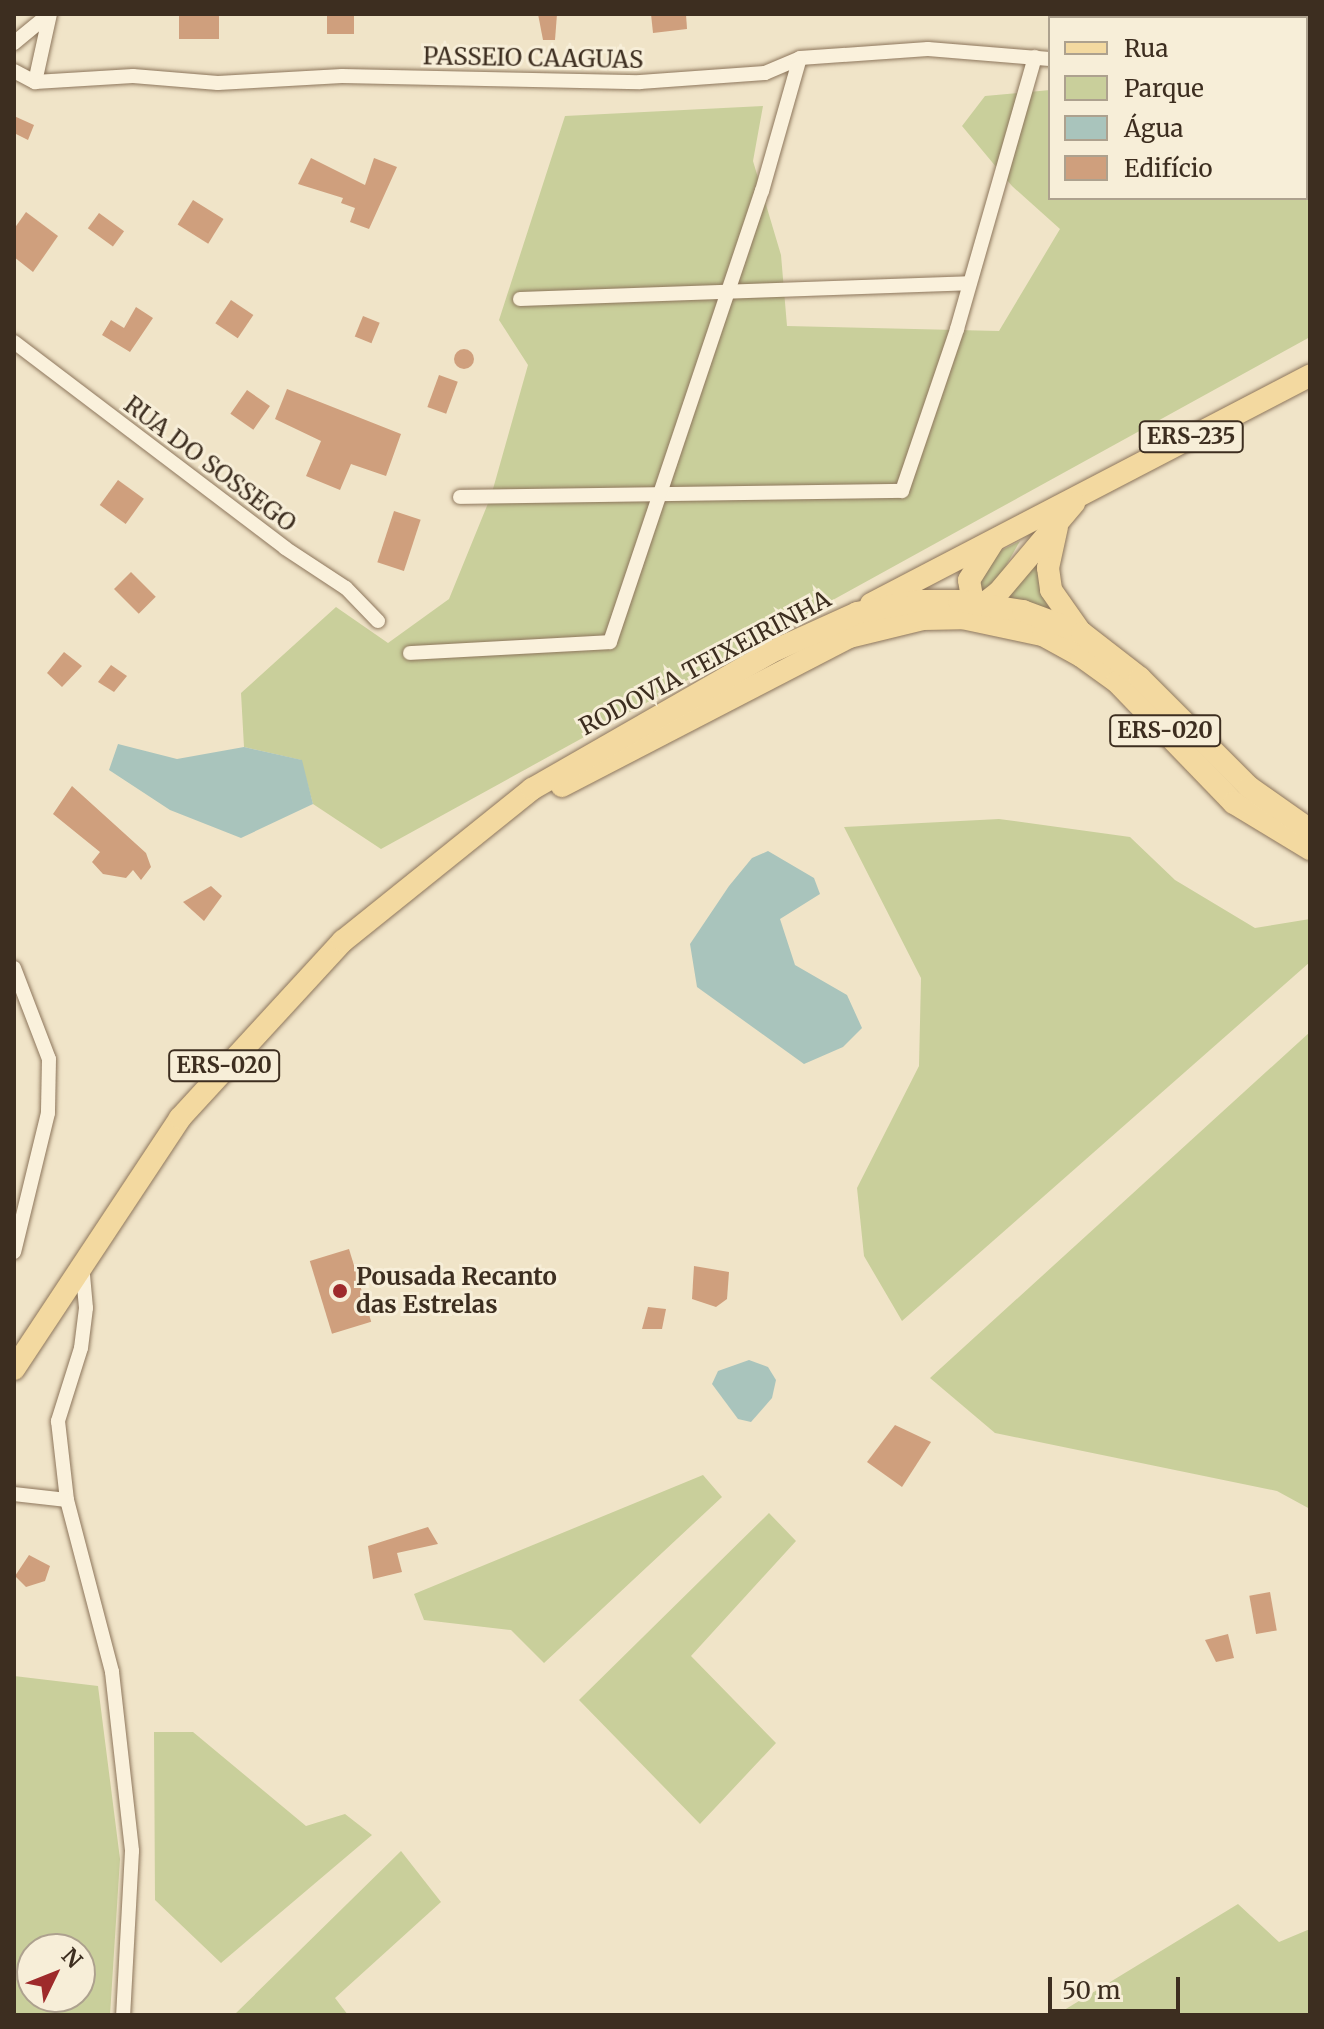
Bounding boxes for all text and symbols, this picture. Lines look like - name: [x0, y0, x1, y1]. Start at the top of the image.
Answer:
- legend: [1048, 16, 1308, 200]
- text: Rua: [1124, 33, 1168, 64]
- street label: PASSEIO CAAGUAS: [423, 42, 643, 74]
- text: Parque: [1124, 73, 1204, 104]
- text: Água: [1124, 113, 1183, 144]
- text: Edifício: [1124, 153, 1212, 184]
- street label: RUA DO SOSSEGO: [118, 390, 302, 538]
- road number: ERS-235: [1137, 419, 1245, 455]
- street label: RODOVIA TEIXEIRINHA: [574, 584, 836, 742]
- road number: ERS-020: [1109, 713, 1221, 749]
- road number: ERS-020: [168, 1048, 280, 1084]
- place label: Pousada Recanto das Estrelas: [356, 1263, 557, 1319]
- marker: Pousada Recanto das Estrelas: [331, 1282, 349, 1300]
- north arrow: [16, 1933, 96, 2013]
- text: N: [56, 1942, 88, 1974]
- scale bar: [1052, 1961, 1184, 2011]
- text: 50 m: [1062, 1975, 1121, 2006]

